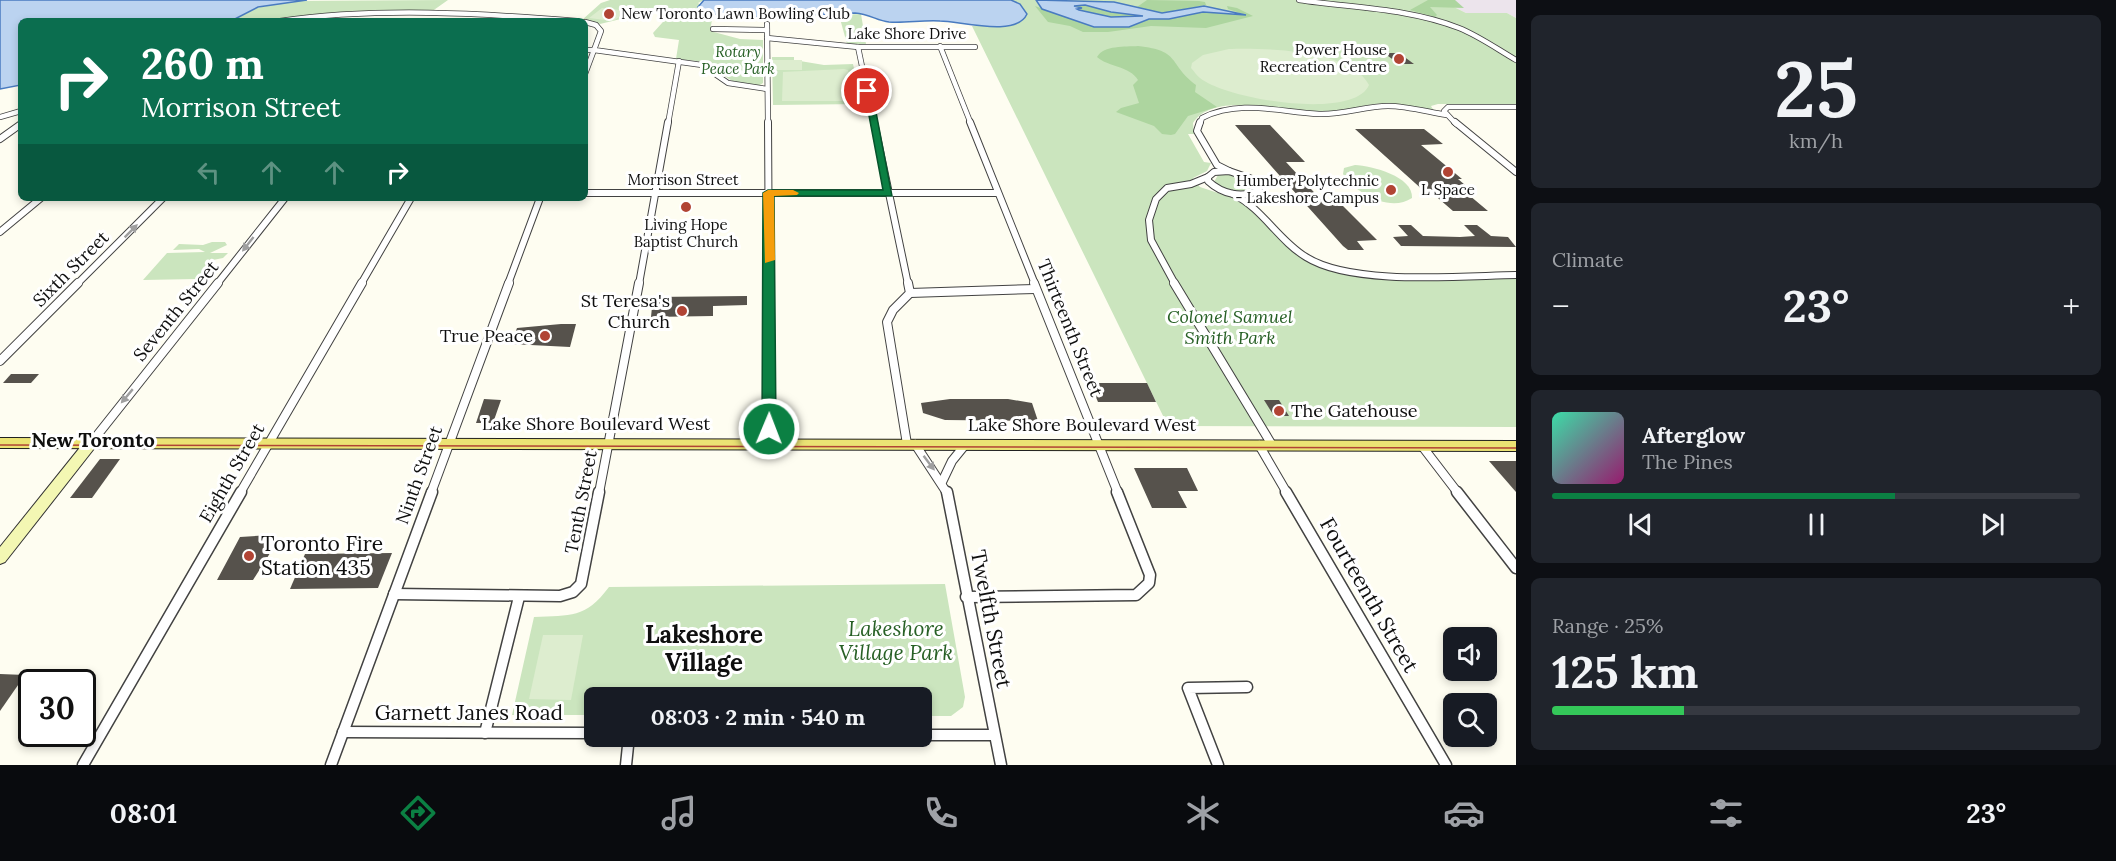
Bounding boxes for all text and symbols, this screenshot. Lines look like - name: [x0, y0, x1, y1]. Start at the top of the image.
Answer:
- place label: New Toronto Lawn Bowling Club: [621, 4, 850, 23]
- marker: New Toronto Lawn Bowling Club: [602, 7, 616, 21]
- street label: Lake Shore Drive: [847, 24, 967, 43]
- text: 260 m: [141, 37, 264, 91]
- text: 25: [1774, 39, 1858, 138]
- place label: Power House Recreation Centre: [1260, 40, 1387, 76]
- icon: right: [42, 42, 120, 120]
- park label: Rotary Peace Park: [701, 42, 775, 78]
- marker: Power House Recreation Centre: [1392, 52, 1406, 66]
- pin: [841, 65, 892, 116]
- icon: arrive: [850, 74, 883, 107]
- text: Morrison Street: [141, 90, 341, 124]
- text: km/h: [1789, 128, 1843, 153]
- icon: left: [192, 156, 225, 189]
- icon: ahead: [255, 156, 288, 189]
- icon: ahead: [318, 156, 351, 189]
- icon: right: [381, 156, 414, 189]
- marker: L Space: [1441, 165, 1455, 179]
- street label: Morrison Street: [628, 170, 739, 189]
- place label: Humber Polytechnic - Lakeshore Campus: [1235, 171, 1379, 207]
- place label: L Space: [1421, 180, 1475, 199]
- marker: Humber Polytechnic - Lakeshore Campus: [1384, 183, 1398, 197]
- marker: Living Hope Baptist Church: [679, 200, 693, 214]
- place label: Living Hope Baptist Church: [634, 215, 738, 251]
- one-way arrow: [123, 224, 137, 238]
- street label: Sixth Street: [28, 226, 114, 312]
- one-way arrow: [242, 236, 255, 252]
- text: Climate: [1552, 247, 1624, 272]
- street label: Seventh Street: [128, 256, 223, 366]
- street label: Thirteenth Street: [1032, 256, 1108, 400]
- text: 23°: [1783, 277, 1849, 334]
- text: −: [1552, 285, 1570, 327]
- text: +: [2062, 285, 2080, 327]
- place label: St Teresa's Church: [581, 289, 670, 333]
- marker: St Teresa's Church: [675, 304, 689, 318]
- park label: Colonel Samuel Smith Park: [1167, 305, 1293, 349]
- place label: True Peace: [440, 324, 533, 347]
- marker: True Peace: [538, 329, 552, 343]
- one-way arrow: [120, 388, 133, 404]
- position arrow: [737, 397, 801, 461]
- place label: The Gatehouse: [1291, 399, 1418, 422]
- marker: The Gatehouse: [1272, 404, 1286, 418]
- street label: Lake Shore Boulevard West: [482, 412, 710, 435]
- street label: Lake Shore Boulevard West: [968, 413, 1196, 436]
- street label: Eighth Street: [194, 419, 269, 526]
- text: Afterglow: [1642, 421, 1745, 449]
- street label: Ninth Street: [390, 422, 447, 527]
- district label: New Toronto: [31, 427, 155, 452]
- street label: Tenth Street: [559, 448, 602, 555]
- text: The Pines: [1642, 449, 1733, 474]
- one-way arrow: [923, 454, 935, 470]
- icon: previous: [1624, 508, 1657, 541]
- icon: pause: [1800, 508, 1833, 541]
- icon: next: [1976, 508, 2009, 541]
- street label: Fourteenth Street: [1314, 512, 1425, 678]
- place label: Toronto Fire Station 435: [261, 530, 383, 581]
- street label: Twelfth Street: [965, 548, 1018, 691]
- marker: Toronto Fire Station 435: [242, 549, 256, 563]
- text: Range · 25%: [1552, 613, 1663, 638]
- park label: Lakeshore Village Park: [839, 615, 953, 666]
- district label: Lakeshore Village: [645, 619, 763, 678]
- map controls: [1443, 627, 1497, 747]
- button: sound: [1443, 627, 1497, 681]
- text: 125 km: [1552, 643, 1699, 700]
- speed limit sign: 30: [18, 669, 96, 747]
- button: search: [1443, 693, 1497, 747]
- street label: Garnett Janes Road: [375, 699, 563, 726]
- text: 08:03 · 2 min · 540 m: [651, 703, 865, 731]
- icon: directions: [397, 792, 439, 834]
- icon: music: [658, 792, 700, 834]
- icon: phone: [920, 792, 962, 834]
- icon: climate: [1182, 792, 1224, 834]
- icon: car: [1443, 792, 1485, 834]
- icon: filters: [1705, 792, 1747, 834]
- text: 08:01: [110, 796, 177, 830]
- text: 23°: [1966, 796, 2006, 830]

